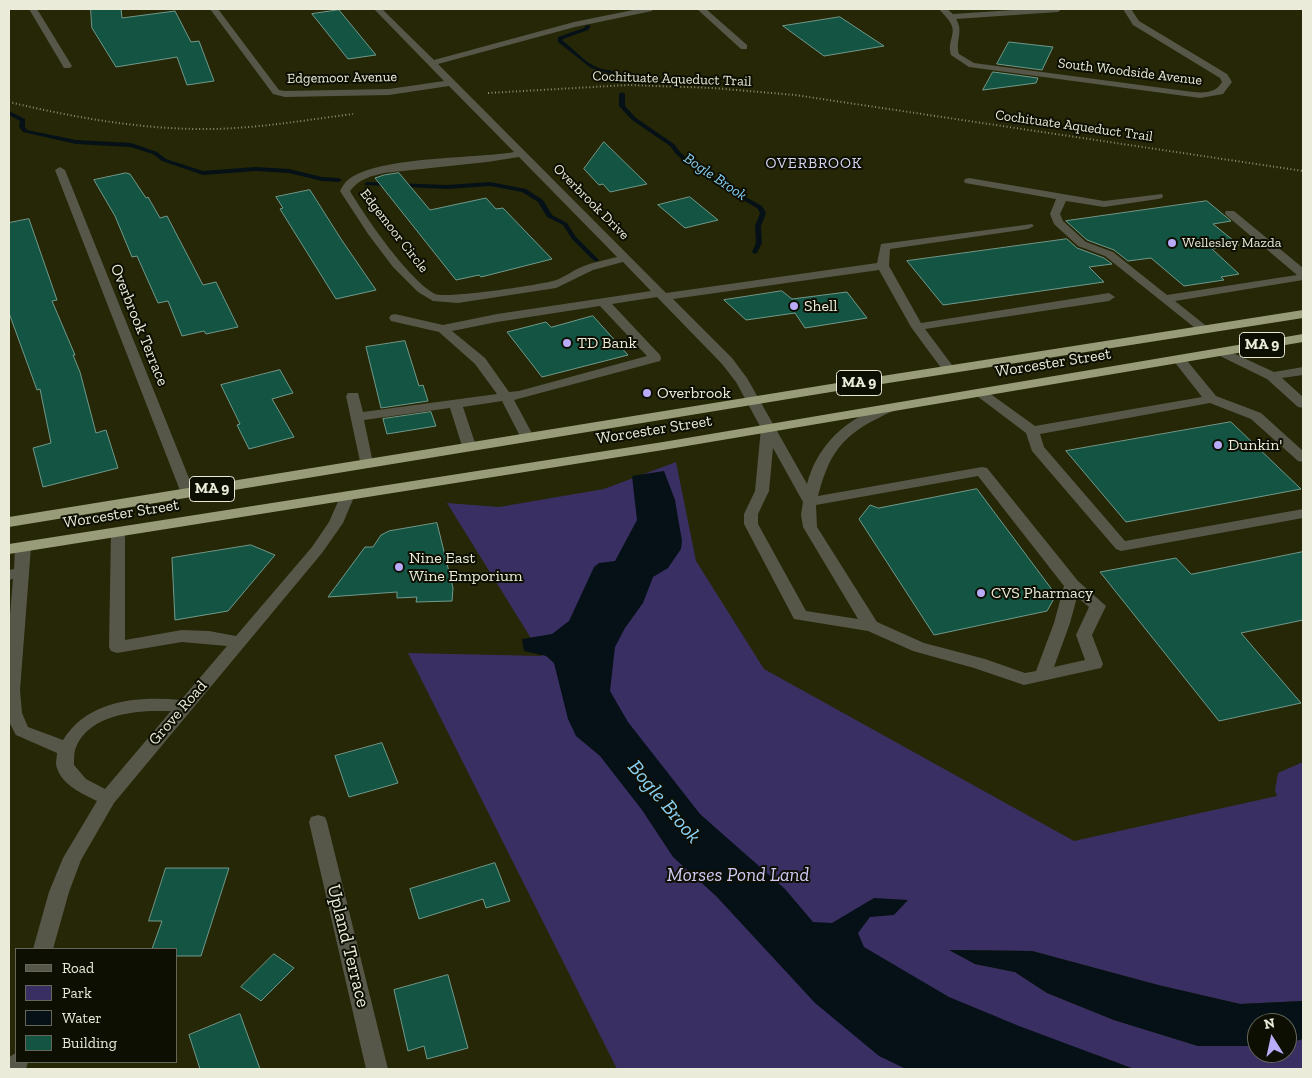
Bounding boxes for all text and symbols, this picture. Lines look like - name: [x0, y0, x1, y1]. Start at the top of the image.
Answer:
- street label: South Woodside Avenue: [1057, 55, 1203, 89]
- street label: Cochituate Aqueduct Trail: [592, 68, 752, 90]
- street label: Edgemoor Avenue: [287, 69, 397, 87]
- street label: Cochituate Aqueduct Trail: [994, 107, 1154, 145]
- water label: Bogle Brook: [680, 149, 750, 205]
- district label: OVERBROOK: [764, 155, 864, 173]
- street label: Overbrook Drive: [549, 160, 633, 244]
- street label: Edgemoor Circle: [356, 186, 432, 276]
- place label: Wellesley Mazda: [1182, 235, 1281, 251]
- marker: Wellesley Mazda: [1166, 237, 1178, 249]
- street label: Overbrook Terrace: [106, 261, 172, 389]
- place label: Shell: [804, 296, 838, 316]
- marker: Shell: [788, 300, 800, 312]
- road number: MA 9: [1240, 332, 1284, 358]
- place label: TD Bank: [577, 333, 637, 353]
- marker: TD Bank: [561, 337, 573, 349]
- street label: Worcester Street: [994, 344, 1112, 382]
- road number: MA 9: [836, 370, 882, 396]
- place label: Overbrook: [657, 383, 731, 403]
- marker: Overbrook: [641, 387, 653, 399]
- street label: Worcester Street: [595, 411, 713, 449]
- place label: Dunkin': [1228, 435, 1282, 455]
- marker: Dunkin': [1212, 439, 1224, 451]
- road number: MA 9: [190, 476, 234, 502]
- street label: Worcester Street: [62, 495, 180, 533]
- place label: Nine East Wine Emporium: [409, 548, 523, 586]
- marker: Nine East Wine Emporium: [393, 561, 405, 573]
- place label: CVS Pharmacy: [991, 583, 1093, 603]
- marker: CVS Pharmacy: [975, 587, 987, 599]
- street label: Grove Road: [145, 677, 211, 749]
- water label: Bogle Brook: [622, 755, 706, 849]
- park label: Morses Pond Land: [667, 865, 809, 887]
- street label: Upland Terrace: [322, 882, 374, 1010]
- legend: [15, 948, 178, 1063]
- text: Road: [62, 959, 94, 977]
- text: Park: [62, 984, 92, 1002]
- text: Water: [62, 1009, 102, 1027]
- north arrow: [1247, 1013, 1297, 1063]
- text: N: [1263, 1014, 1276, 1033]
- text: Building: [62, 1034, 117, 1052]

